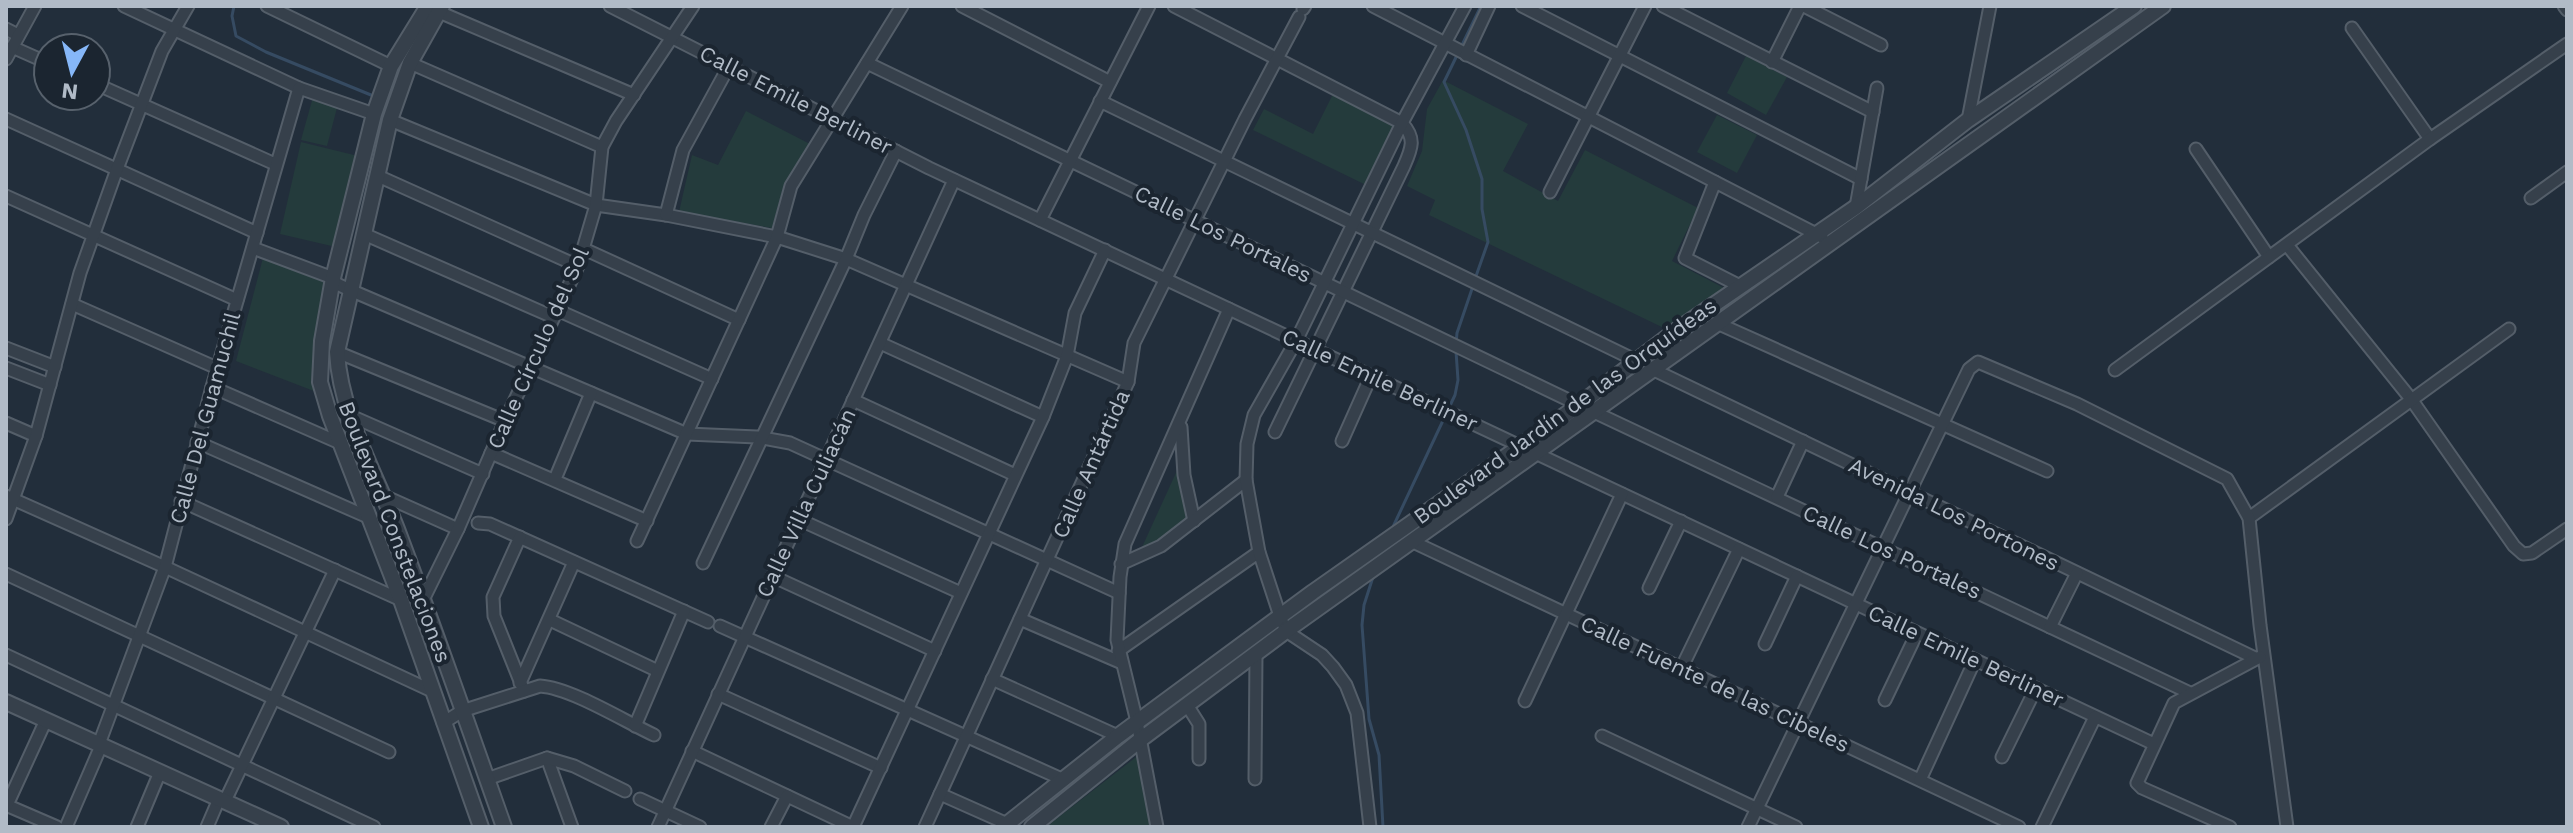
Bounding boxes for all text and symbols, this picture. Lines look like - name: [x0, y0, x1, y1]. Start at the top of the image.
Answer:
- north arrow: [32, 32, 112, 112]
- street label: Calle Emile Berliner: [695, 41, 897, 159]
- text: N: [60, 78, 79, 105]
- street label: Calle Los Portales: [1130, 180, 1316, 288]
- street label: Calle Círculo del Sol: [482, 243, 594, 453]
- street label: Boulevard Jardín de las Orquídeas: [1409, 293, 1721, 529]
- street label: Calle Del Guamuchil: [165, 309, 245, 527]
- street label: Calle Emile Berliner: [1278, 324, 1482, 436]
- street label: Calle Antártida: [1047, 386, 1135, 542]
- street label: Boulevard Constelaciones: [334, 398, 456, 666]
- street label: Calle Villa Culiacán: [751, 405, 861, 601]
- street label: Avenida Los Portones: [1845, 452, 2063, 576]
- street label: Calle Los Portales: [1799, 500, 1985, 604]
- street label: Calle Emile Berliner: [1864, 600, 2068, 712]
- street label: Calle Fuente de las Cibeles: [1577, 611, 1853, 757]

